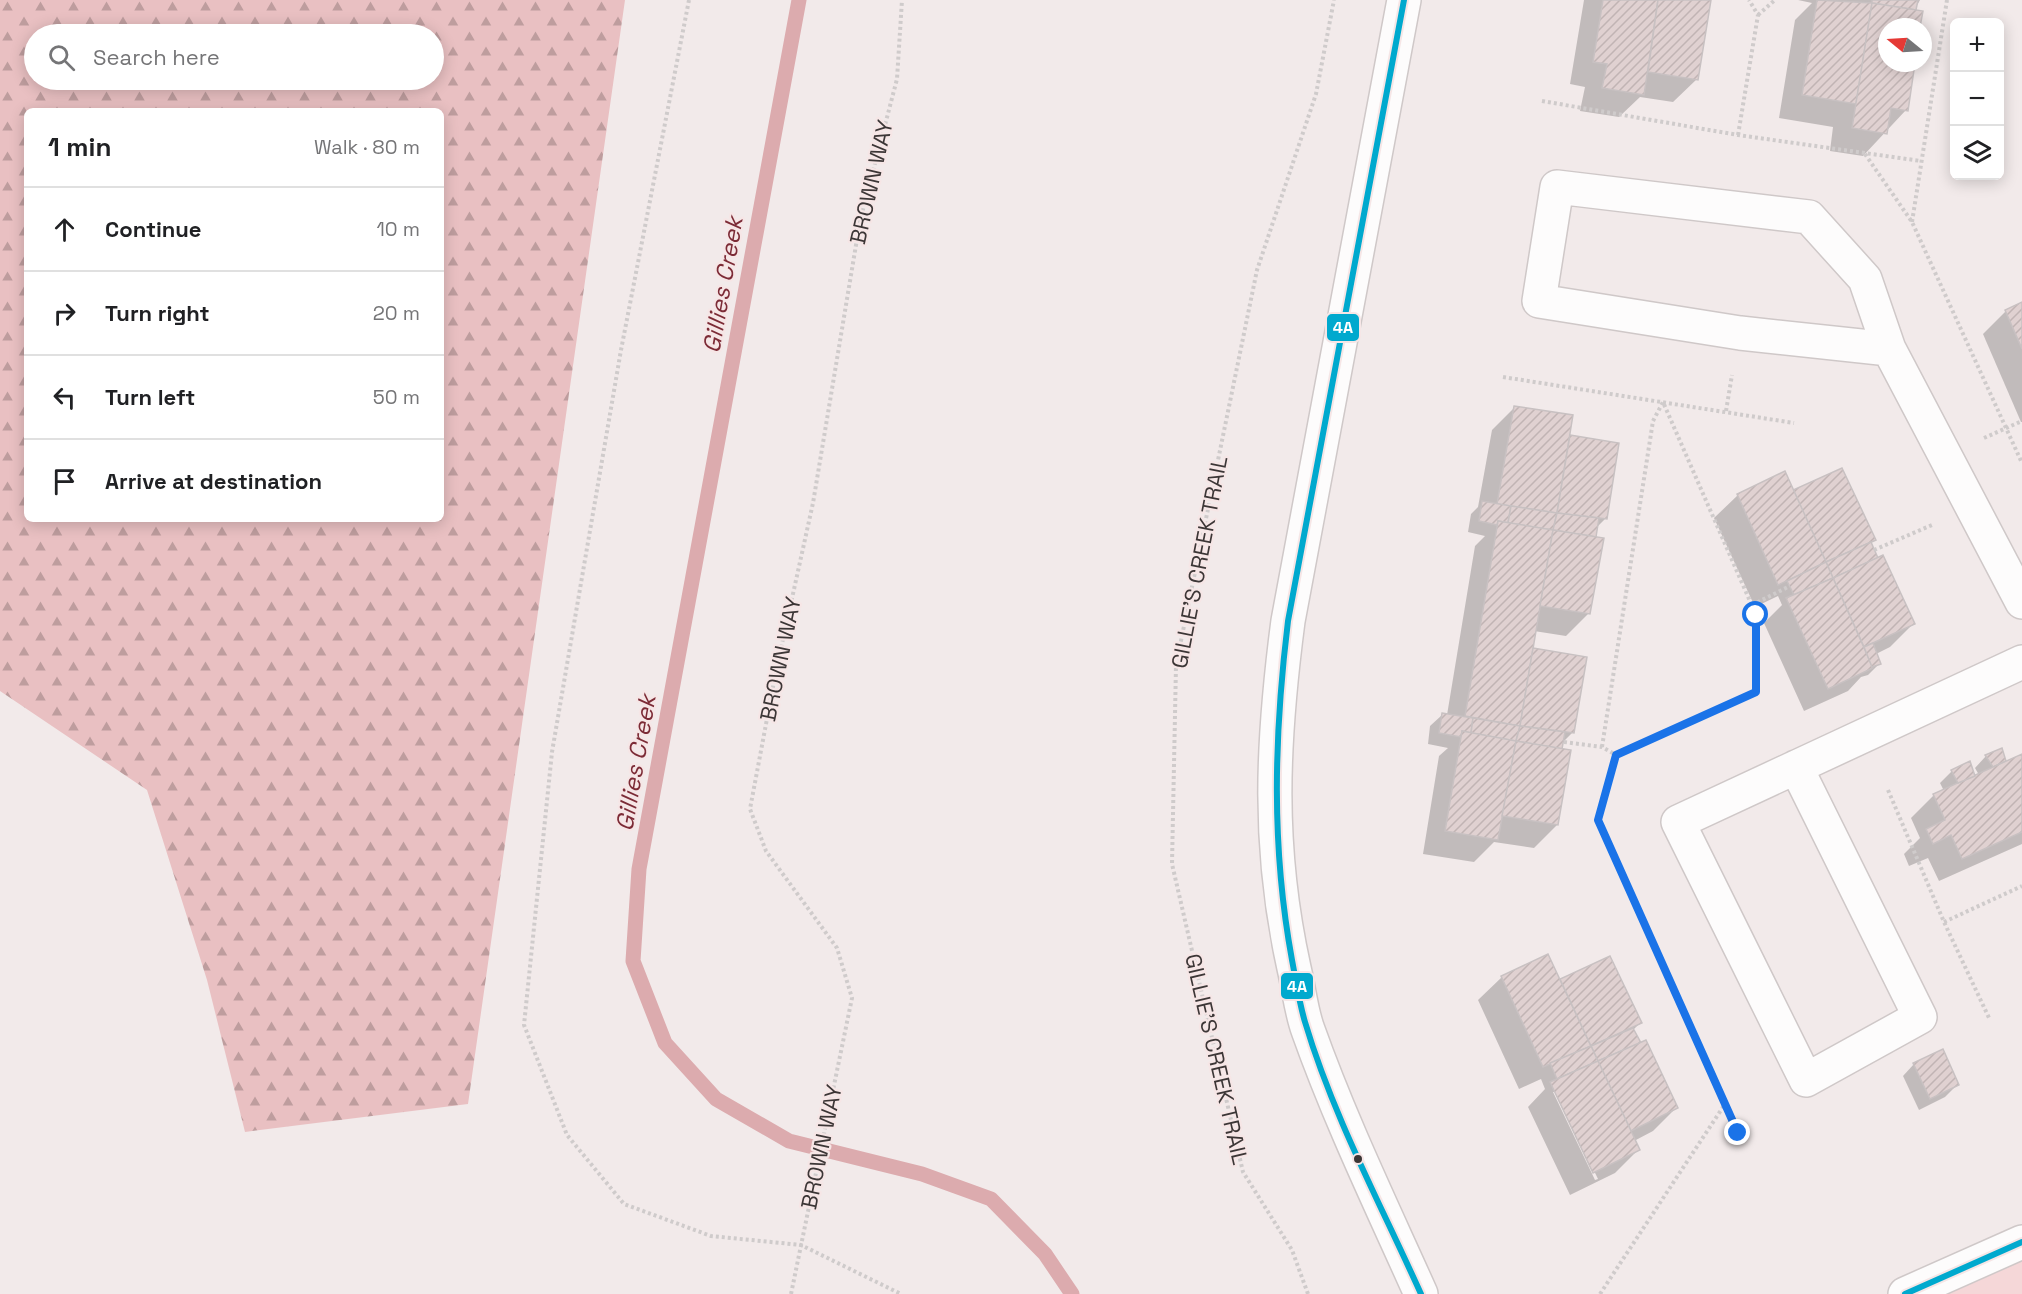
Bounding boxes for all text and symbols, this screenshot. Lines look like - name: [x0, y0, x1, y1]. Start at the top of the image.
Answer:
- north arrow: [1878, 18, 1932, 72]
- map controls: [1950, 18, 2004, 180]
- button: +: [1950, 18, 2004, 72]
- search box: [24, 24, 444, 90]
- icon: search: [45, 41, 78, 74]
- text: Search here: [93, 43, 220, 71]
- button: −: [1950, 72, 2004, 126]
- street label: BROWN WAY: [843, 117, 899, 247]
- button: layers: [1950, 126, 2004, 180]
- text: 1 min: [48, 130, 112, 164]
- text: Walk · 80 m: [314, 134, 420, 160]
- water label: Gillies Creek: [695, 211, 750, 355]
- icon: ahead: [48, 213, 81, 246]
- text: Continue: [105, 215, 201, 243]
- text: 10 m: [376, 216, 420, 242]
- icon: right: [48, 297, 81, 330]
- text: Turn right: [105, 299, 210, 327]
- text: 20 m: [373, 300, 420, 326]
- line badge: 4A: [1326, 313, 1360, 342]
- text: 4A: [1333, 317, 1353, 338]
- icon: left: [48, 381, 81, 414]
- text: Turn left: [105, 383, 195, 411]
- text: 50 m: [373, 384, 420, 410]
- street label: GILLIE'S CREEK TRAIL: [1165, 453, 1233, 671]
- icon: arrive: [48, 465, 81, 498]
- text: Arrive at destination: [105, 467, 322, 495]
- street label: BROWN WAY: [753, 594, 807, 724]
- route start: [1742, 601, 1768, 627]
- water label: Gillies Creek: [608, 689, 663, 833]
- street label: GILLIE'S CREEK TRAIL: [1179, 951, 1255, 1167]
- line badge: 4A: [1280, 972, 1314, 1000]
- text: 4A: [1287, 976, 1307, 997]
- street label: BROWN WAY: [794, 1082, 848, 1212]
- route end: [1724, 1119, 1750, 1145]
- unlabelled marker: [1352, 1153, 1364, 1165]

